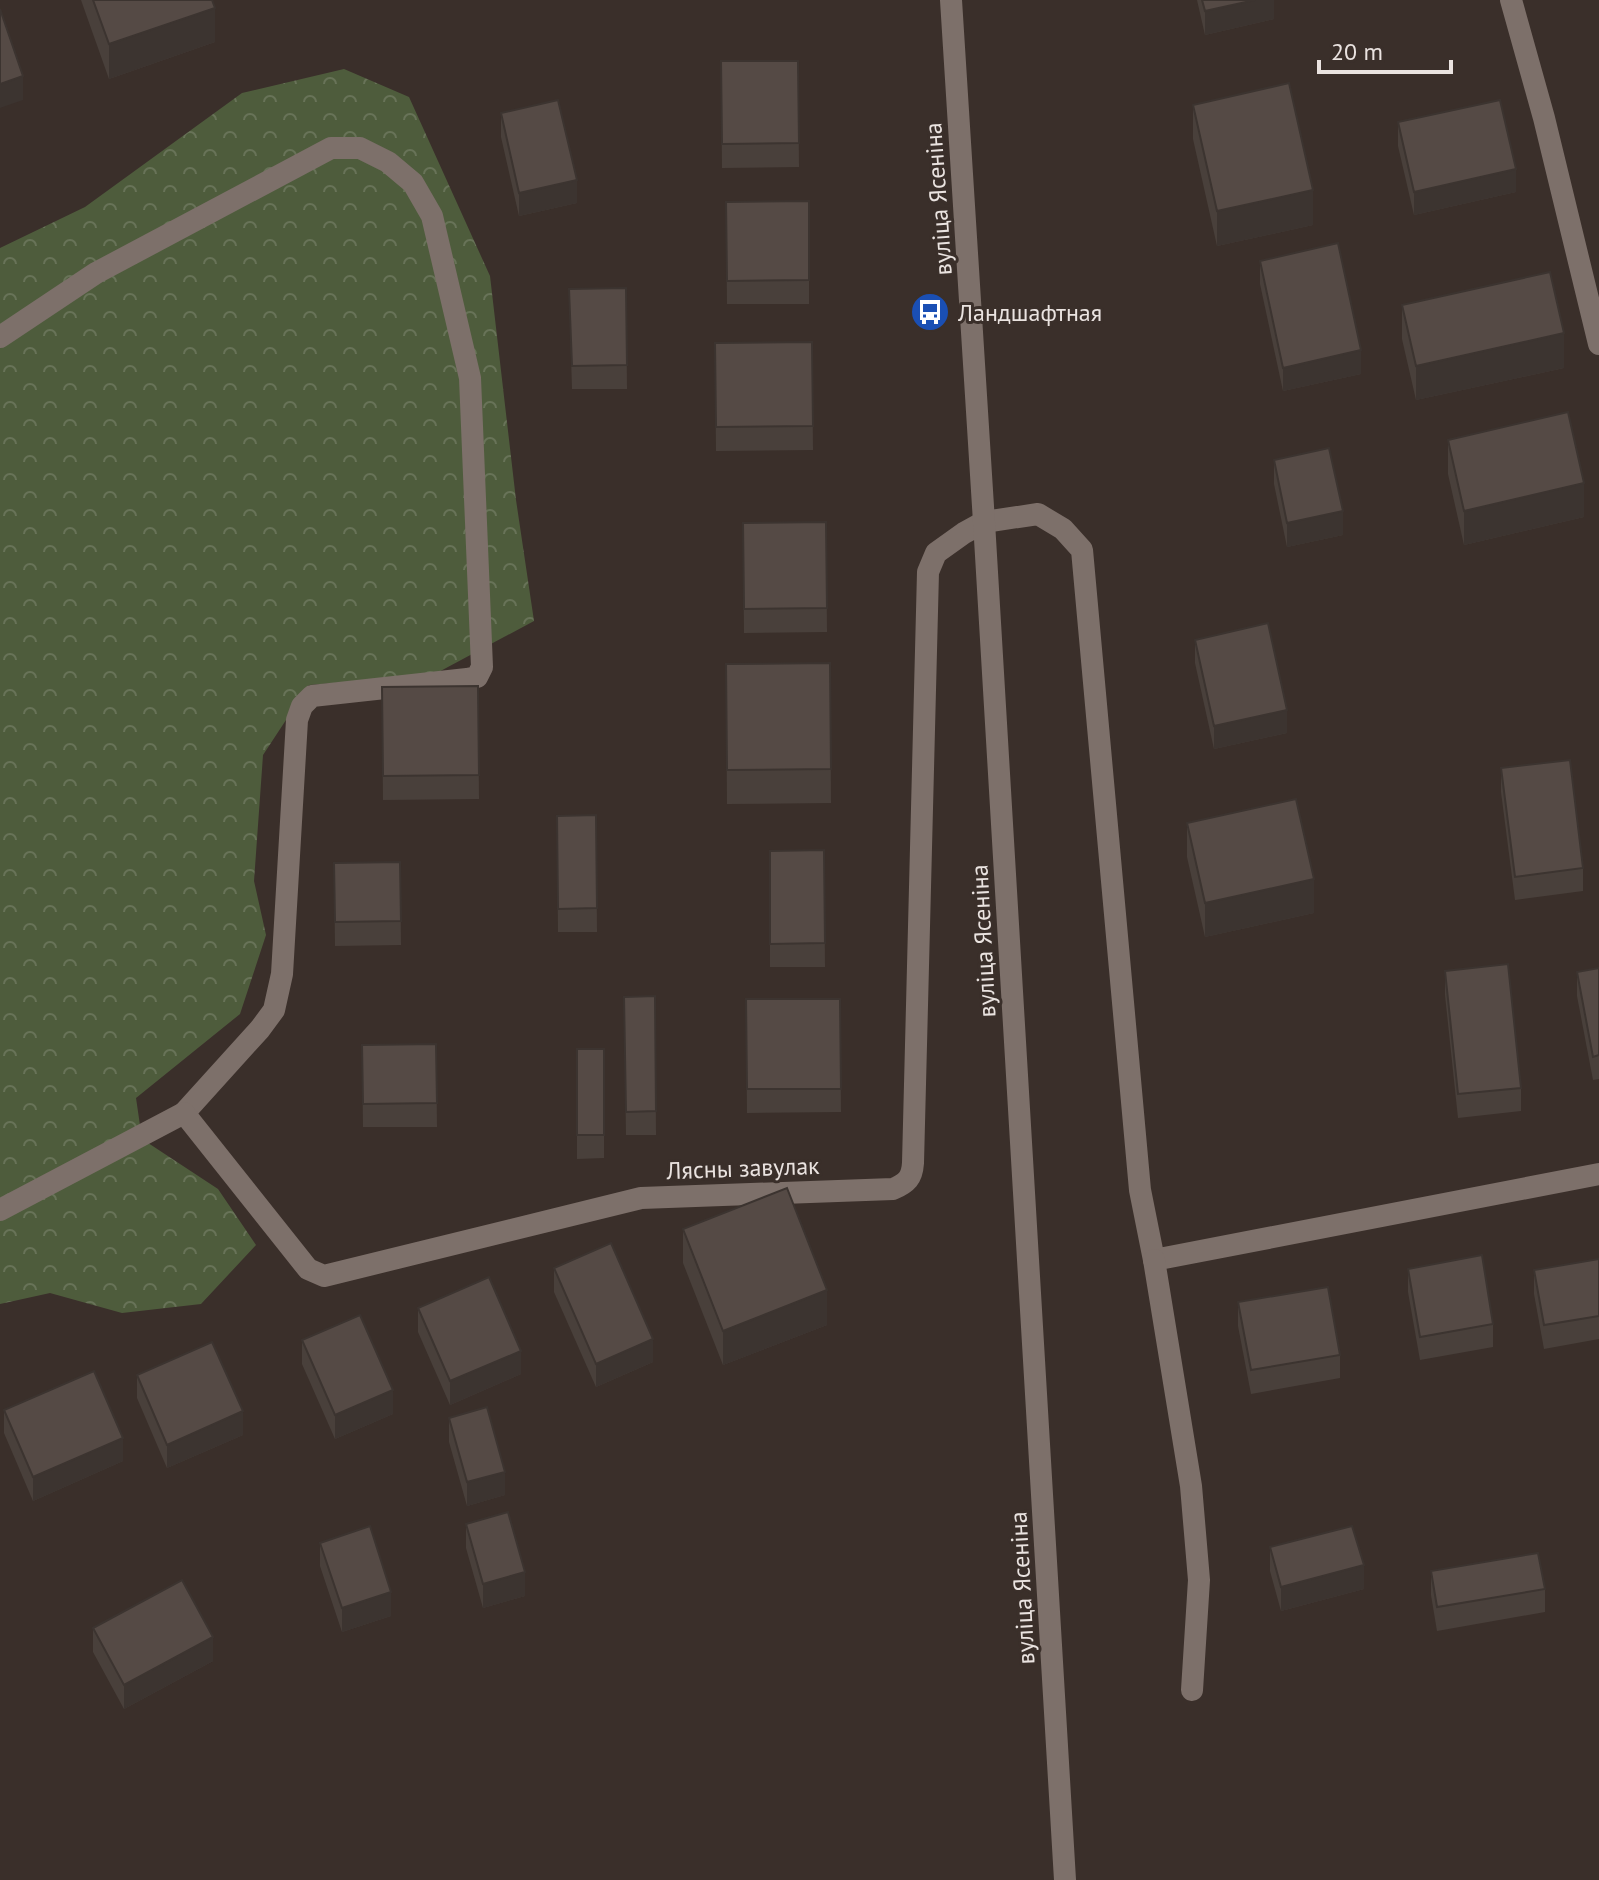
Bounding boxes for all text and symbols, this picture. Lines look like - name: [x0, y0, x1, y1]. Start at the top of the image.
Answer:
- scale bar: [1319, 24, 1451, 74]
- text: 20 m: [1331, 36, 1383, 67]
- street label: вуліца Ясеніна: [917, 122, 959, 276]
- bus stop icon: Ландшафтная: [909, 291, 951, 333]
- place label: Ландшафтная: [957, 297, 1102, 328]
- street label: вуліца Ясеніна: [964, 864, 1002, 1018]
- street label: Лясны завулак: [665, 1150, 821, 1186]
- street label: вуліца Ясеніна: [1003, 1511, 1041, 1665]

